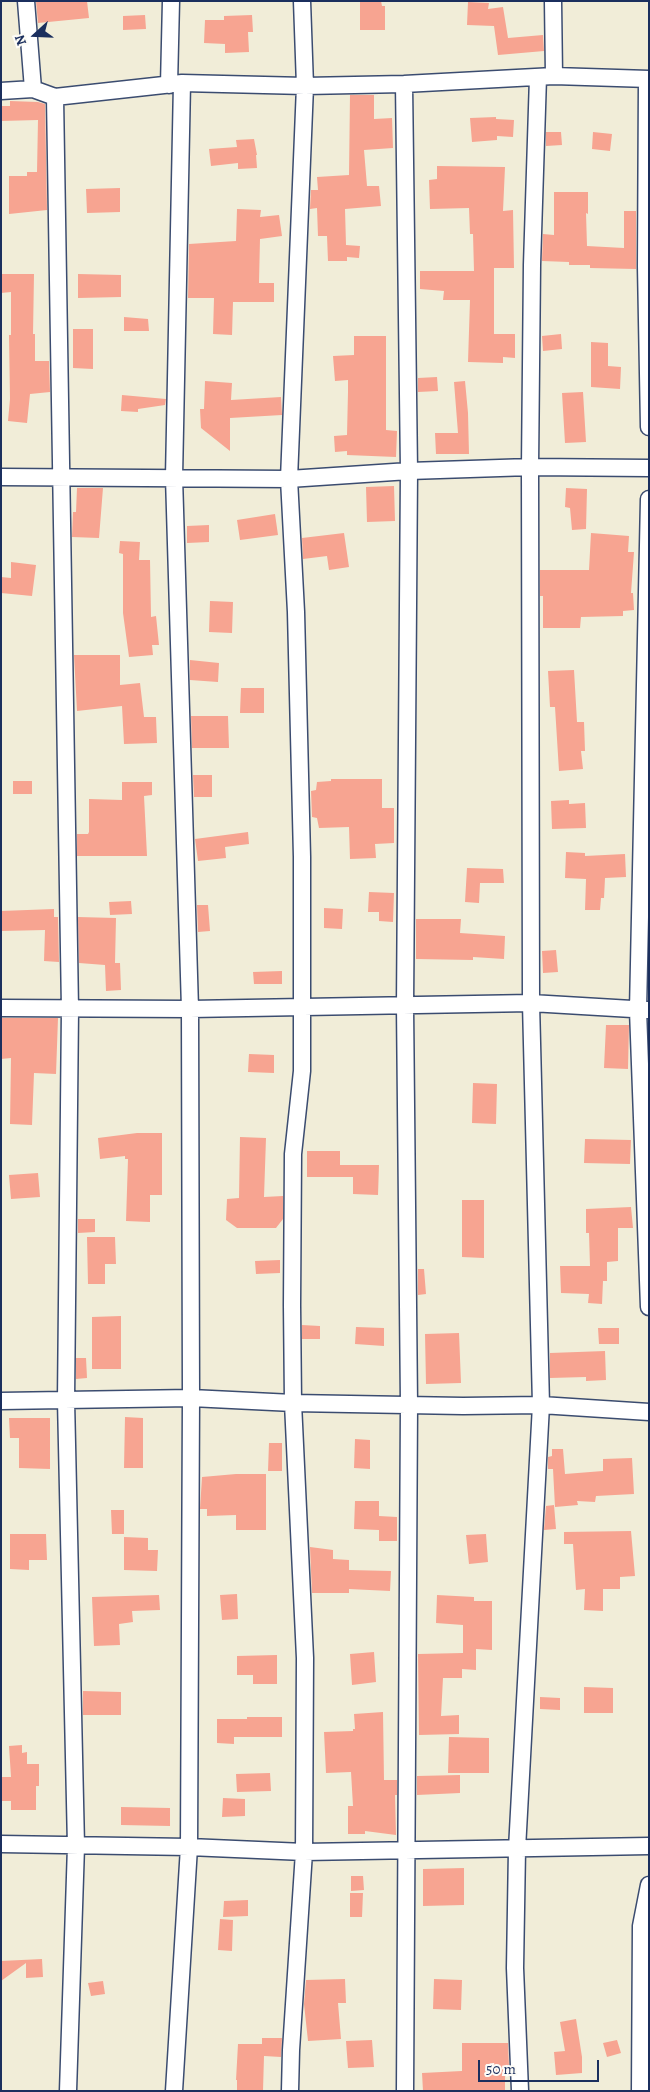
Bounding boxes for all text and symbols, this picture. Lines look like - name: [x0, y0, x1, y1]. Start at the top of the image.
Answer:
- north arrow: [10, 10, 60, 60]
- text: N: [10, 32, 31, 48]
- scale bar: [480, 2050, 601, 2082]
- text: 50 m: [486, 2059, 516, 2079]

